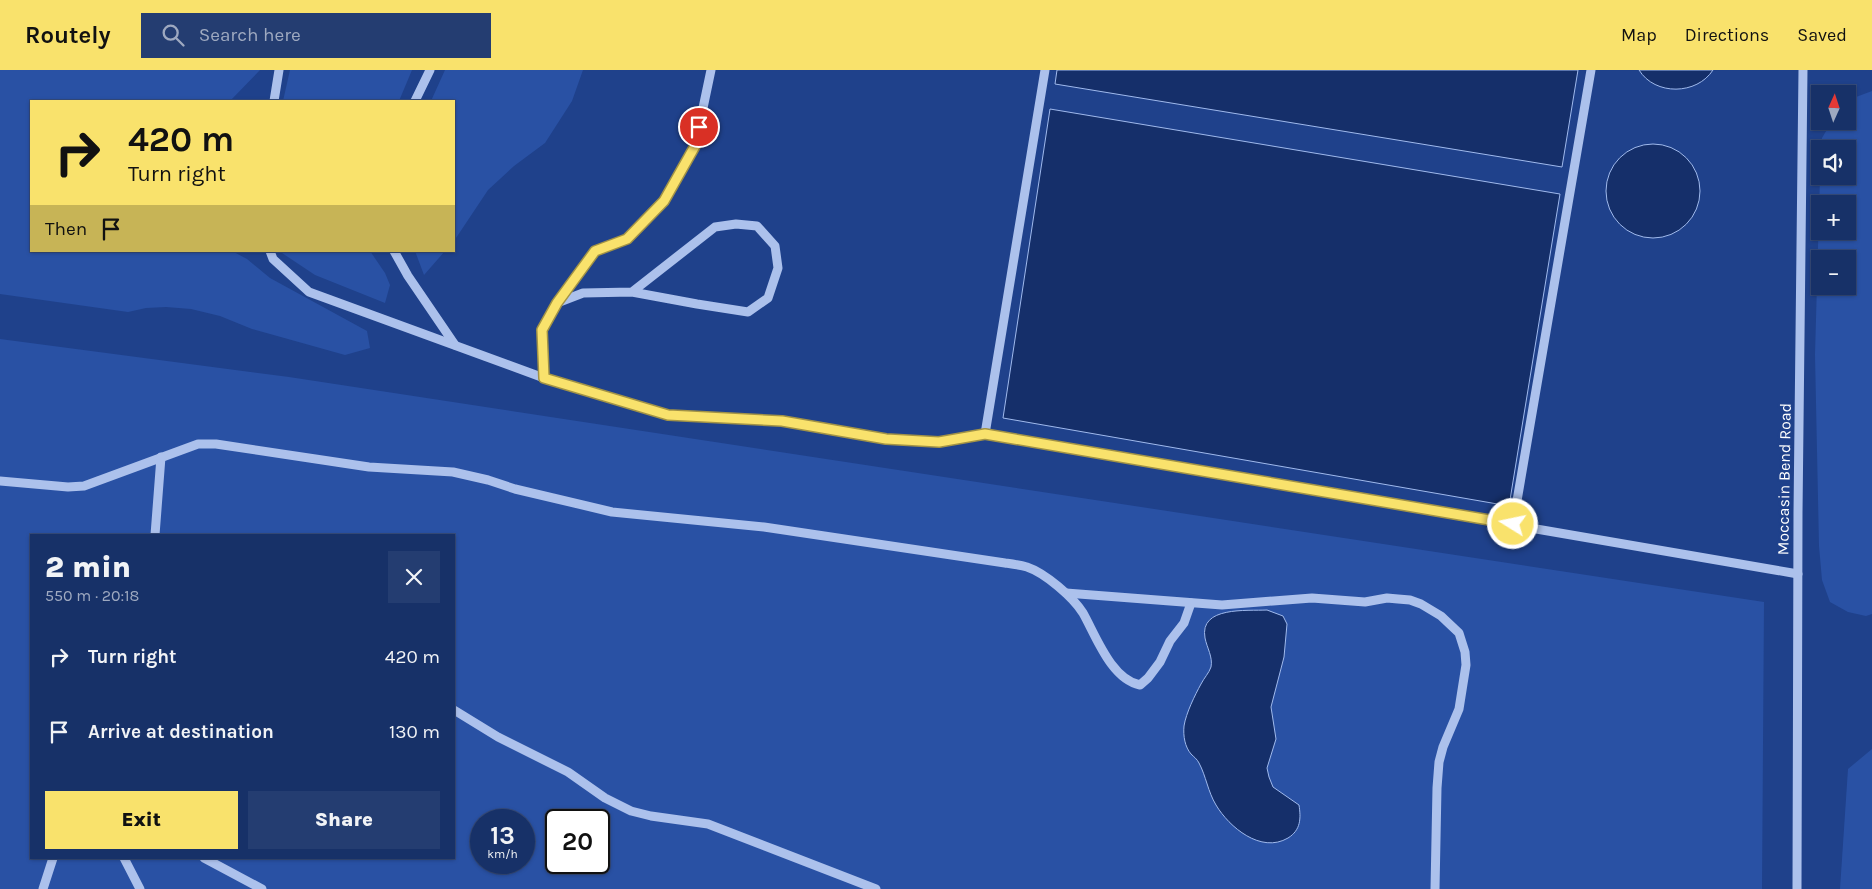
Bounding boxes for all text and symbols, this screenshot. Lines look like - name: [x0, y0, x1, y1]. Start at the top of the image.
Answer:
- search box: [141, 13, 491, 58]
- text: Routely: [25, 21, 111, 49]
- icon: search: [159, 21, 187, 49]
- text: Search here: [199, 24, 301, 46]
- text: Map: [1621, 24, 1657, 46]
- text: Directions: [1685, 24, 1769, 46]
- text: Saved: [1797, 24, 1847, 46]
- north arrow: [1811, 85, 1856, 130]
- map controls: [1811, 85, 1856, 295]
- pin: [678, 106, 720, 148]
- icon: arrive: [685, 113, 713, 141]
- text: 420 m: [128, 119, 234, 160]
- icon: right: [45, 120, 110, 185]
- button: sound: [1811, 140, 1856, 185]
- text: Turn right: [128, 161, 226, 187]
- button: +: [1811, 195, 1856, 240]
- icon: arrive: [97, 215, 125, 243]
- text: Then: [45, 218, 87, 240]
- button: −: [1811, 250, 1856, 295]
- street label: Moccasin Bend Road: [1773, 403, 1795, 555]
- position arrow: [1486, 497, 1538, 549]
- text: 2 min: [45, 549, 131, 585]
- button: close: [388, 551, 440, 603]
- text: 550 m · 20:18: [45, 586, 139, 605]
- icon: right: [45, 643, 73, 671]
- text: Turn right: [88, 646, 177, 668]
- text: 420 m: [385, 646, 440, 668]
- icon: arrive: [45, 718, 73, 746]
- text: Arrive at destination: [88, 721, 274, 743]
- text: 130 m: [389, 721, 440, 743]
- button: Exit: [45, 791, 238, 849]
- button: Share: [248, 791, 440, 849]
- speed limit sign: 20: [545, 809, 610, 874]
- text: 13: [490, 821, 515, 850]
- text: km/h: [487, 847, 518, 861]

